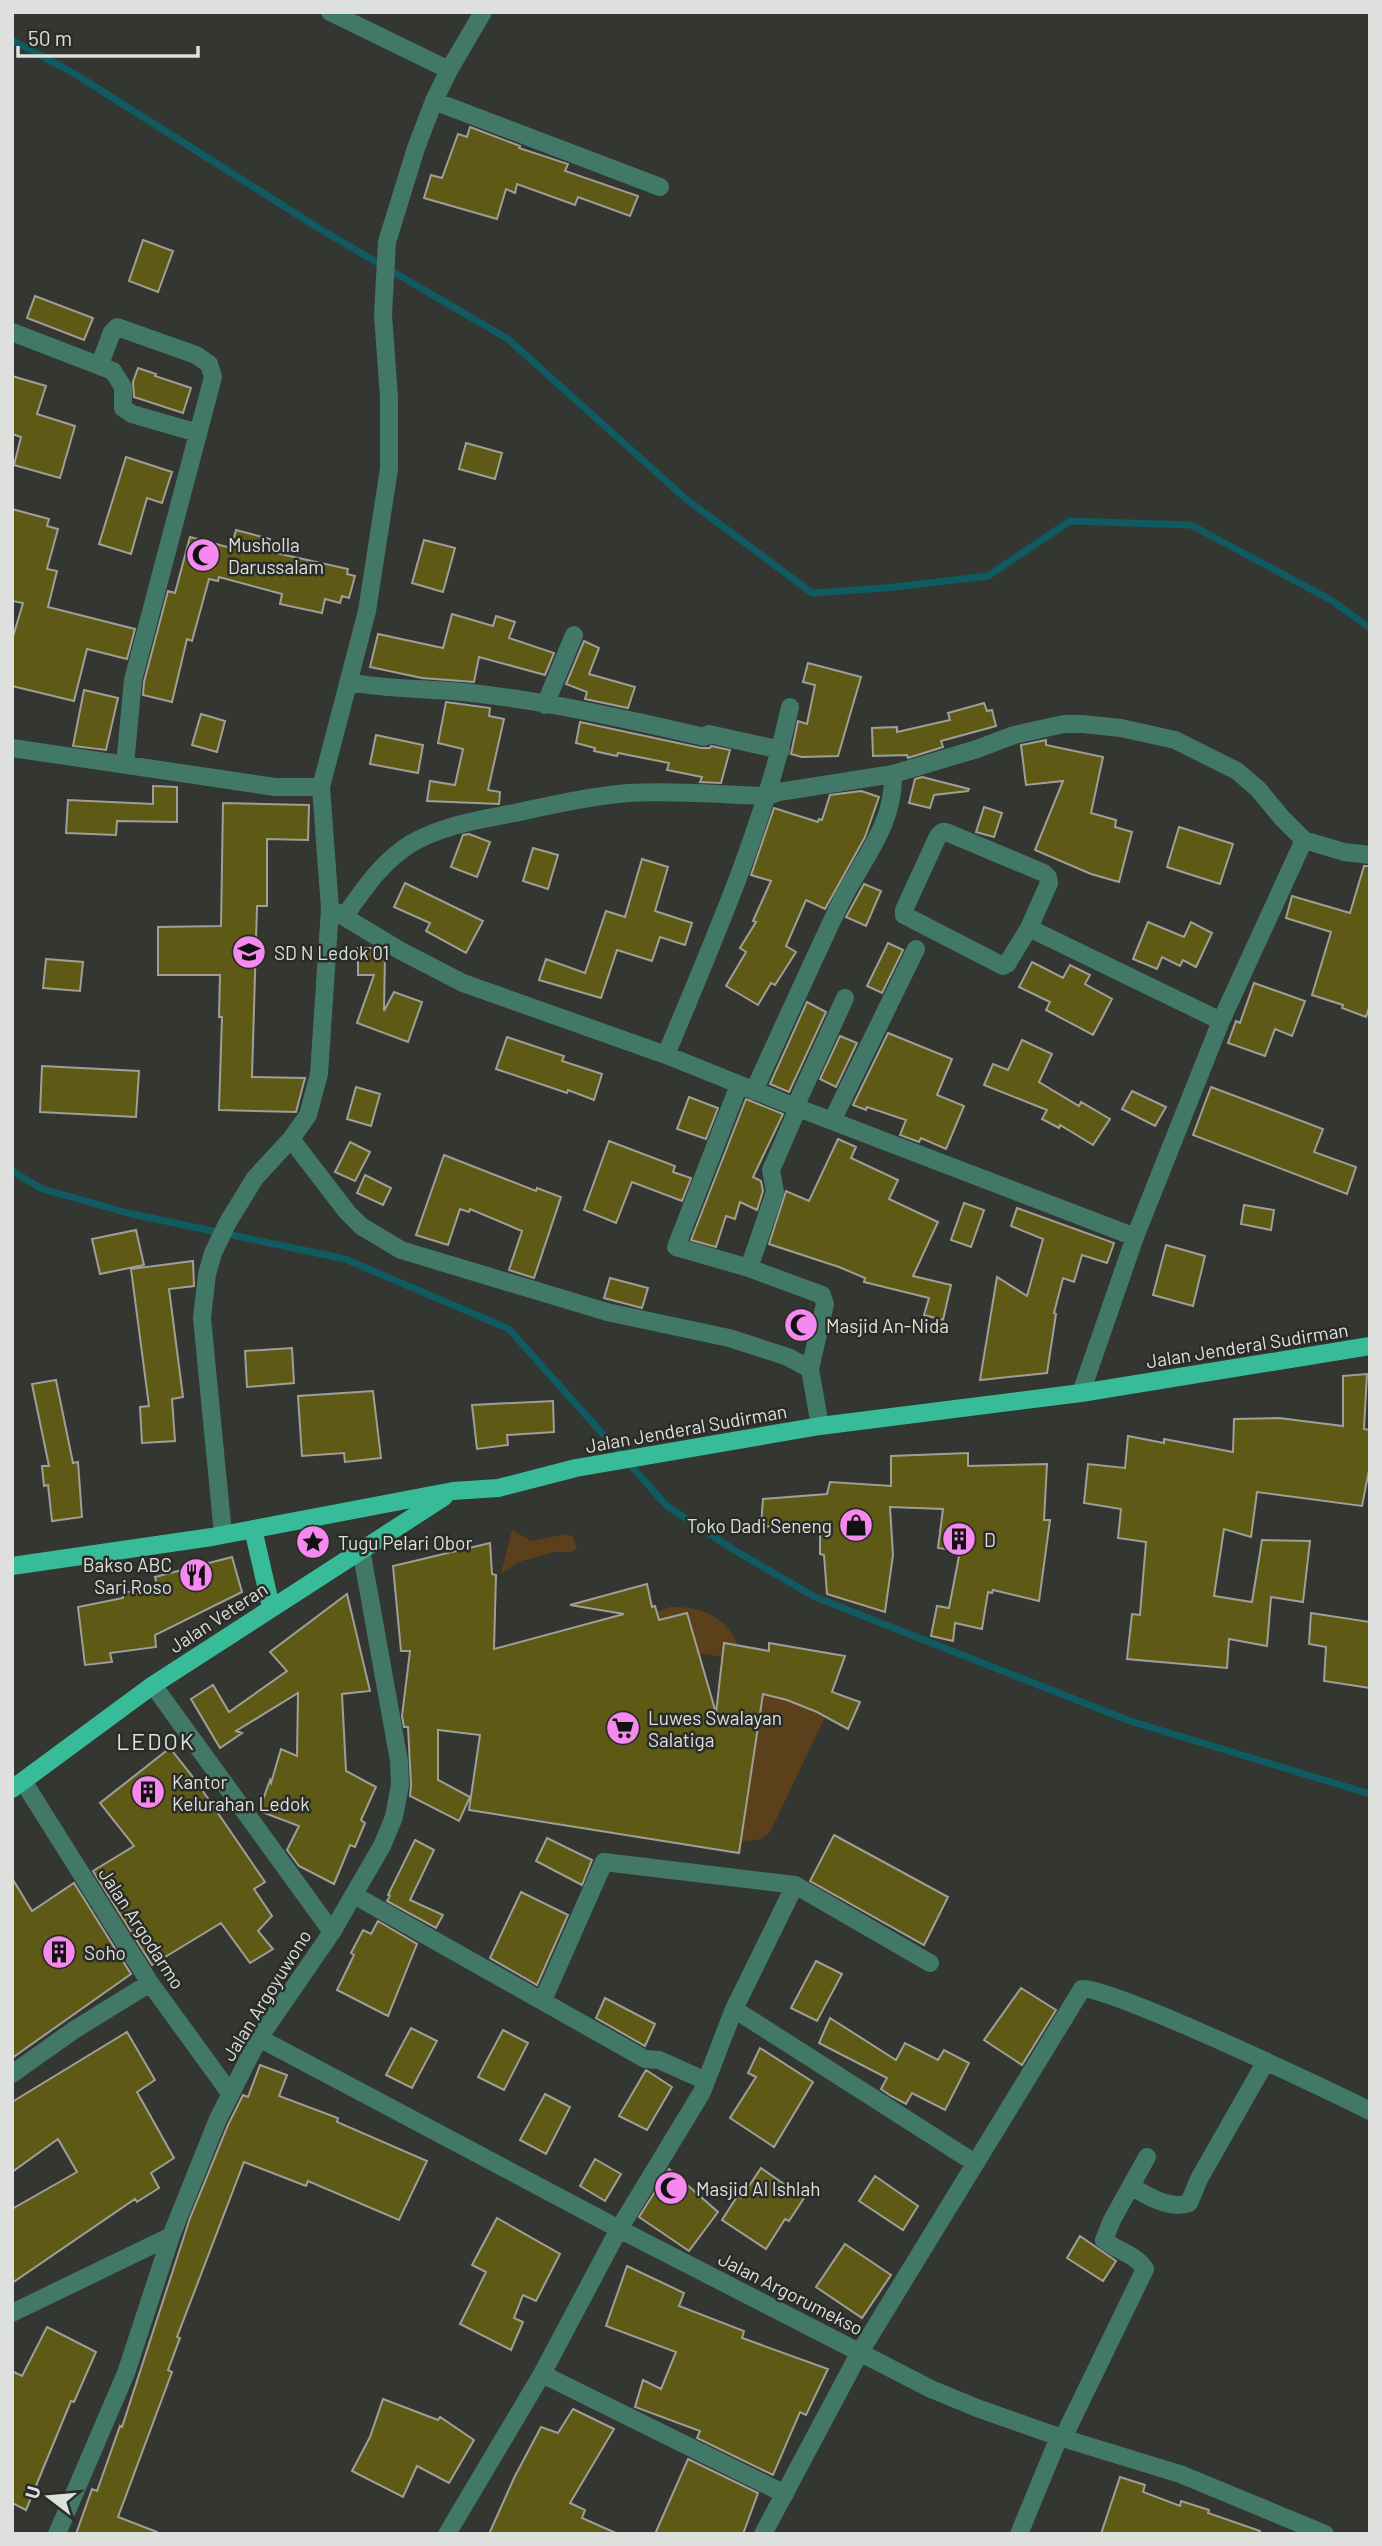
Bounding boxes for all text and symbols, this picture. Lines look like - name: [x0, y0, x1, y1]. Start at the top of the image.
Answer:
- scale bar: [18, 14, 198, 58]
- text: 50 m: [28, 25, 72, 50]
- place label: Musholla Darussalam: [228, 533, 324, 578]
- mosque icon: Musholla Darussalam: [184, 536, 222, 574]
- school or university icon: SD N Ledok 01: [230, 933, 268, 971]
- place label: SD N Ledok 01: [274, 941, 389, 964]
- mosque icon: Masjid An-Nida: [782, 1306, 820, 1344]
- place label: Masjid An-Nida: [826, 1314, 949, 1337]
- street label: Jalan Jenderal Sudirman: [1144, 1318, 1350, 1372]
- street label: Jalan Jenderal Sudirman: [583, 1399, 789, 1457]
- shop icon: Toko Dadi Seneng: [837, 1506, 875, 1544]
- place label: Toko Dadi Seneng: [687, 1514, 832, 1537]
- building icon: D: [940, 1520, 978, 1558]
- place icon: Tugu Pelari Obor: [294, 1523, 332, 1561]
- place label: D: [984, 1528, 996, 1551]
- place label: Tugu Pelari Obor: [338, 1531, 472, 1554]
- place label: Bakso ABC Sari Roso: [83, 1553, 172, 1598]
- restaurant icon: Bakso ABC Sari Roso: [177, 1556, 215, 1594]
- street label: Jalan Veteran: [165, 1577, 271, 1657]
- place label: Luwes Swalayan Salatiga: [648, 1706, 782, 1751]
- supermarket icon: Luwes Swalayan Salatiga: [604, 1709, 642, 1747]
- district label: LEDOK: [116, 1727, 196, 1755]
- place label: Kantor Kelurahan Ledok: [172, 1770, 310, 1815]
- building icon: Kantor Kelurahan Ledok: [129, 1773, 167, 1811]
- street label: Jalan Argodarmo: [94, 1863, 190, 1993]
- street label: Jalan Argoyuwono: [216, 1925, 316, 2065]
- building icon: Soho: [40, 1933, 78, 1971]
- place label: Soho: [84, 1941, 126, 1964]
- mosque icon: Masjid Al Ishlah: [652, 2169, 690, 2207]
- place label: Masjid Al Ishlah: [696, 2177, 820, 2200]
- street label: Jalan Argorumekso: [715, 2247, 867, 2339]
- north arrow: [14, 2462, 84, 2532]
- text: U: [19, 2483, 45, 2501]

